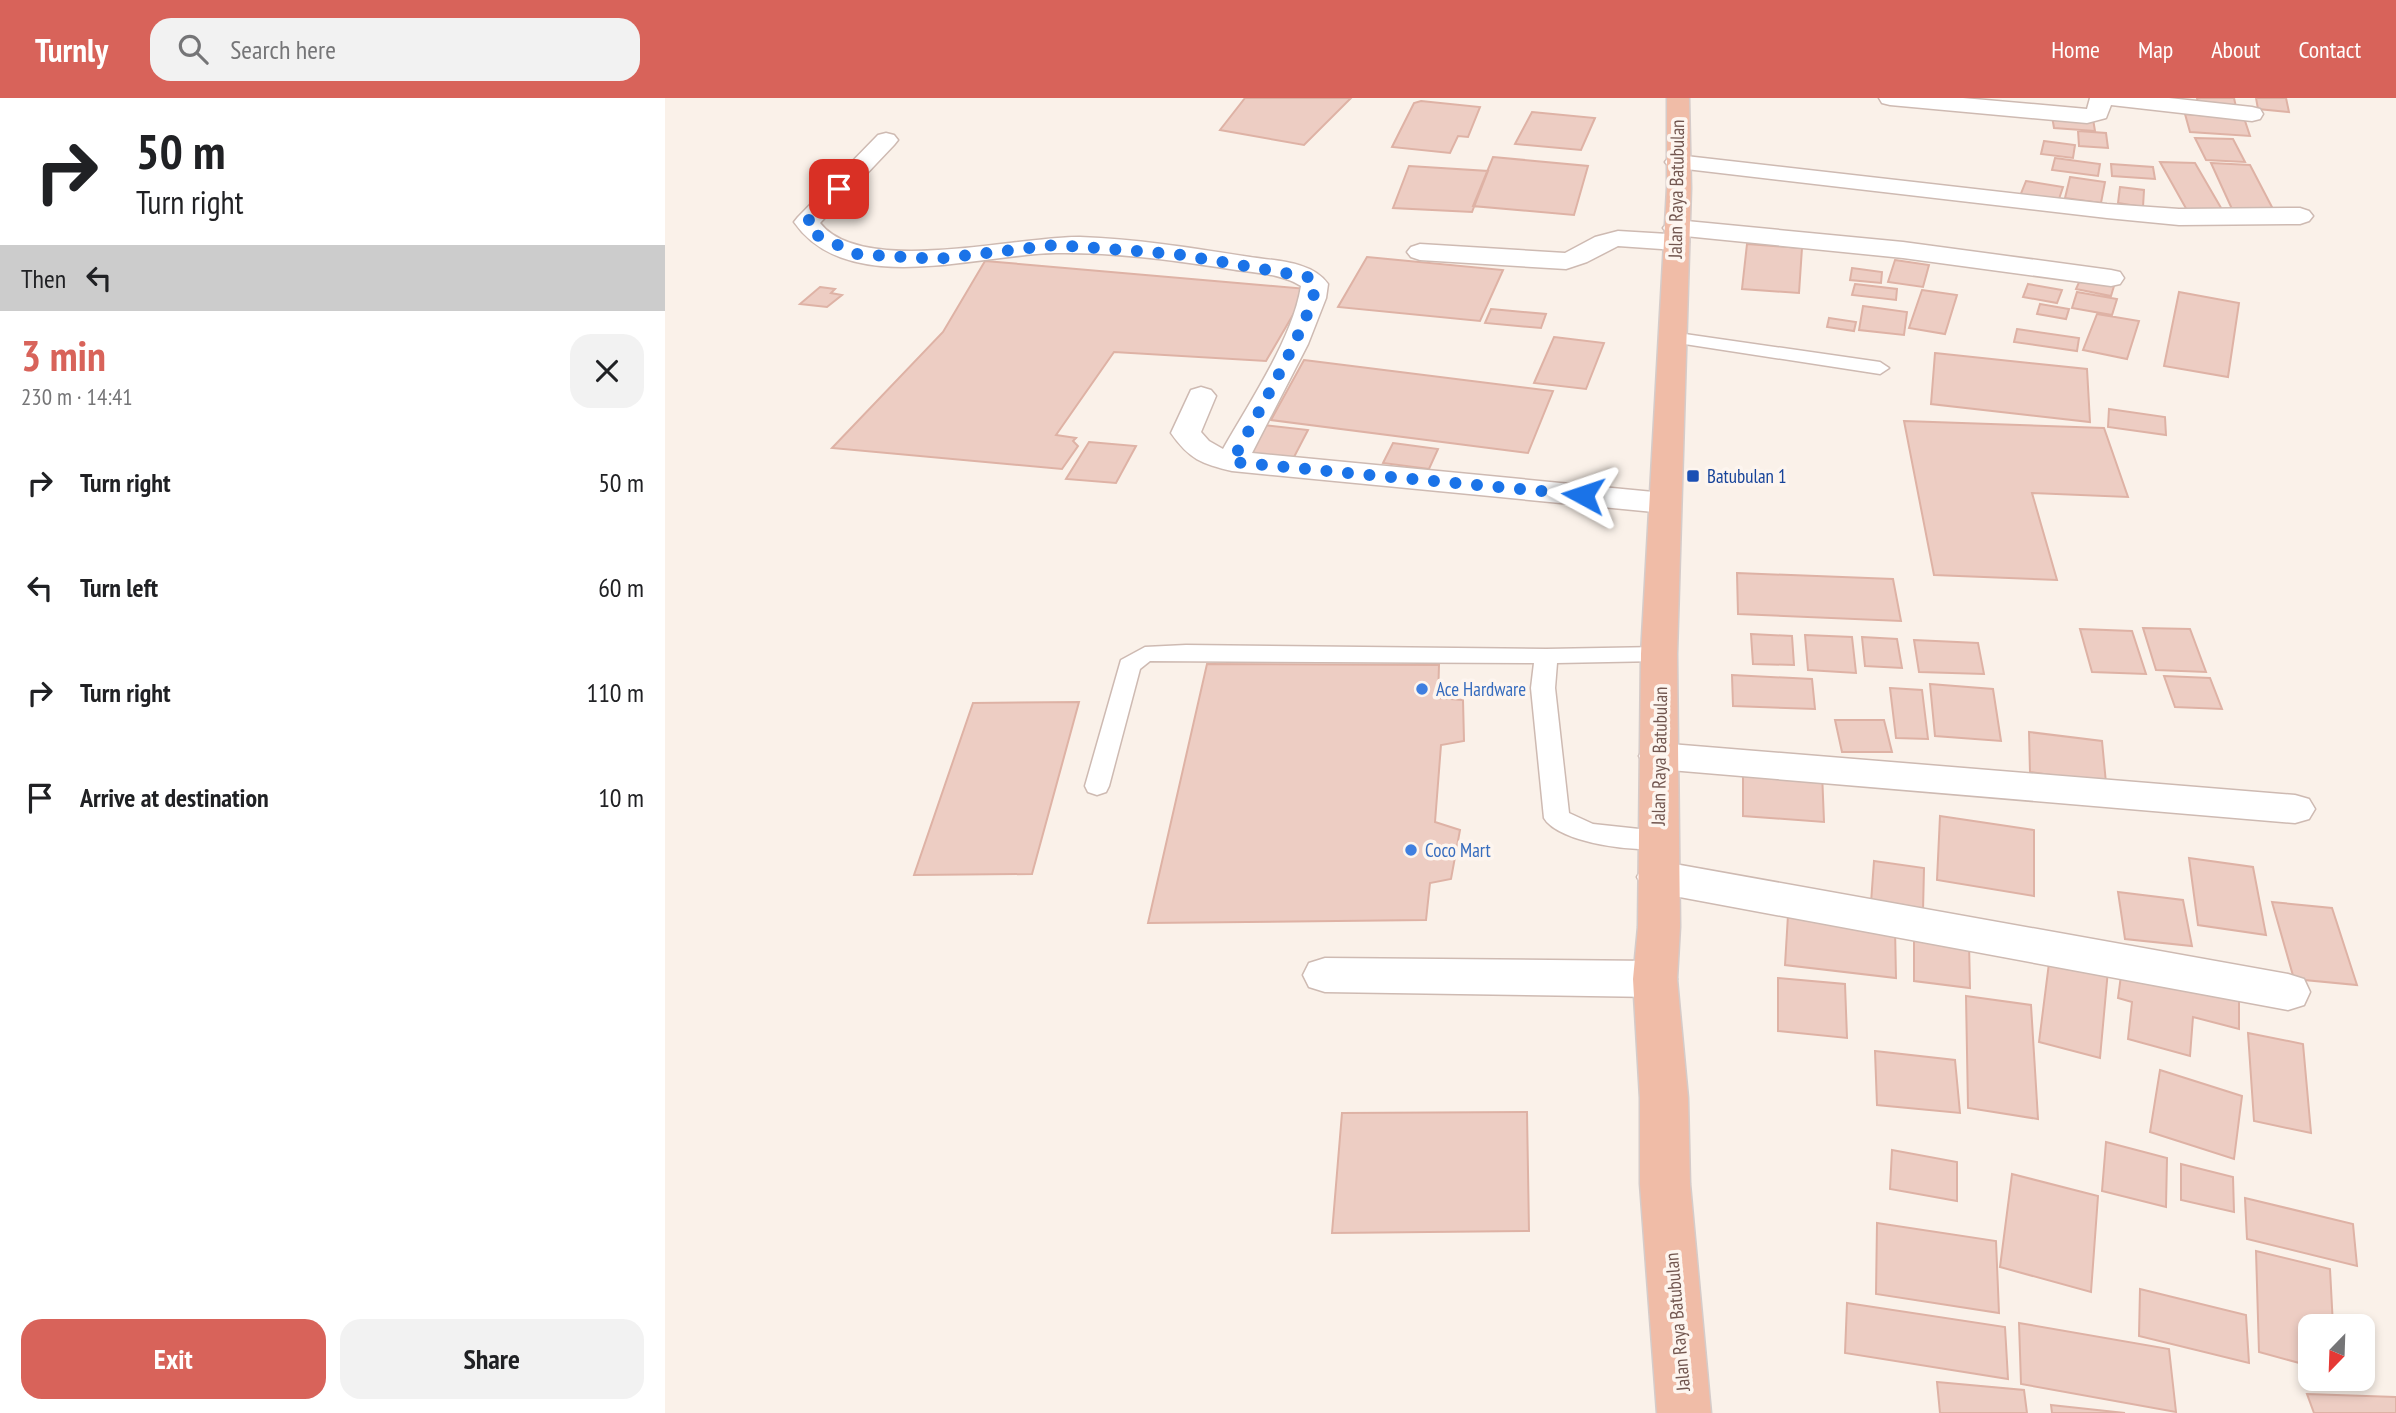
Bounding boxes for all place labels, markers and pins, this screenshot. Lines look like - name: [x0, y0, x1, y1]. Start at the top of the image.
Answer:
- pin: [809, 159, 869, 219]
- place label: Batubulan 1: [1707, 464, 1786, 488]
- marker: Batubulan 1: [1685, 468, 1701, 484]
- place label: Ace Hardware: [1436, 677, 1526, 701]
- marker: Ace Hardware: [1414, 681, 1430, 697]
- place label: Coco Mart: [1425, 838, 1491, 862]
- marker: Coco Mart: [1403, 842, 1419, 858]

